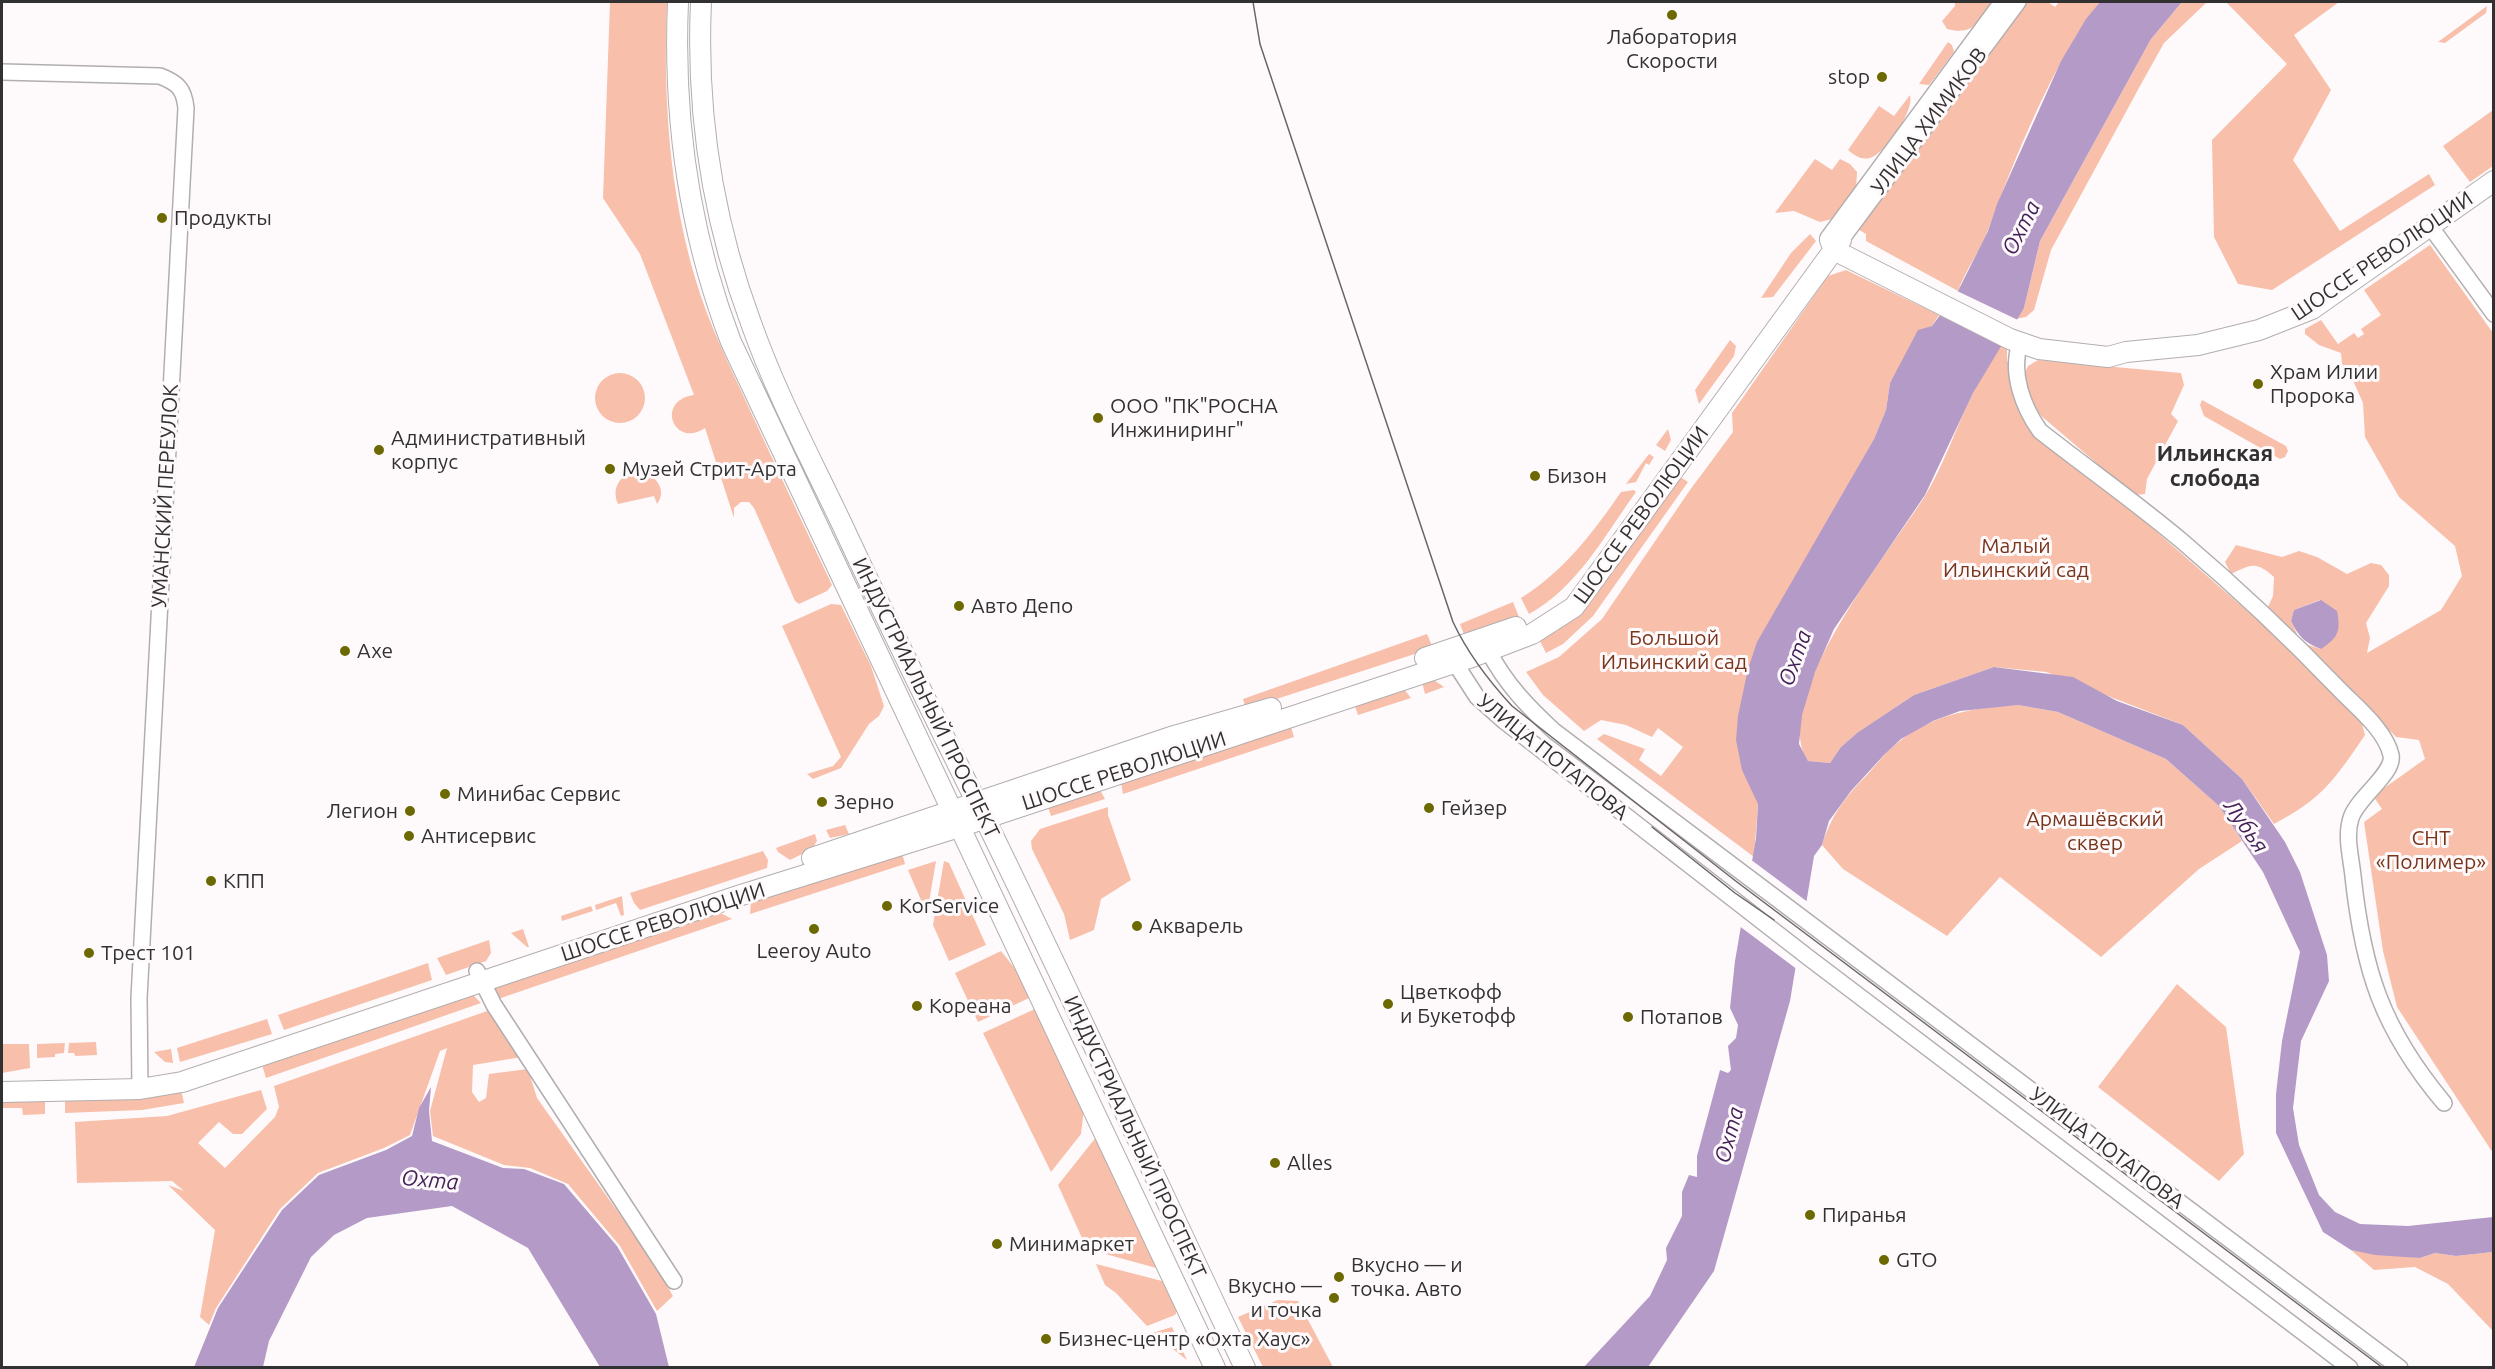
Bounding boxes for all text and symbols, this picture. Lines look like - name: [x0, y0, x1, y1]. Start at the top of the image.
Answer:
- marker: Лаборатория Скорости: [1665, 8, 1679, 22]
- place label: Лаборатория Скорости: [1607, 24, 1737, 74]
- street label: УЛИЦА ХИМИКОВ: [1866, 43, 1992, 199]
- place label: stop: [1828, 64, 1870, 90]
- marker: stop: [1875, 70, 1889, 84]
- street label: ШОССЕ РЕВОЛЮЦИИ: [2287, 186, 2477, 326]
- water label: Охта: [1996, 196, 2046, 260]
- place label: Продукты: [174, 205, 272, 231]
- marker: Продукты: [155, 211, 169, 225]
- place label: Храм Илии Пророка: [2270, 359, 2378, 409]
- marker: Храм Илии Пророка: [2251, 377, 2265, 391]
- street label: УМАНСКИЙ ПЕРЕУЛОК: [147, 383, 183, 609]
- place label: ООО "ПК"РОСНА Инжиниринг": [1110, 393, 1278, 443]
- marker: ООО "ПК"РОСНА Инжиниринг": [1091, 411, 1105, 425]
- street label: ШОССЕ РЕВОЛЮЦИИ: [1568, 421, 1714, 609]
- place label: Административный корпус: [391, 425, 586, 475]
- district label: Ильинская слобода: [2157, 441, 2273, 493]
- marker: Административный корпус: [372, 443, 386, 457]
- place label: Музей Стрит-Арта: [622, 456, 797, 482]
- marker: Музей Стрит-Арта: [603, 462, 617, 476]
- place label: Бизон: [1547, 463, 1607, 489]
- marker: Бизон: [1528, 469, 1542, 483]
- park label: Малый Ильинский сад: [1943, 533, 2089, 583]
- street label: ИНДУСТРИАЛЬНЫЙ ПРОСПЕКТ: [847, 554, 1005, 842]
- place label: Авто Депо: [971, 593, 1073, 619]
- marker: Авто Депо: [952, 599, 966, 613]
- park label: Большой Ильинский сад: [1601, 625, 1747, 675]
- water label: Охта: [1773, 627, 1817, 689]
- place label: Ахе: [357, 638, 393, 664]
- marker: Ахе: [338, 644, 352, 658]
- street label: УЛИЦА ПОТАПОВА: [1473, 688, 1633, 826]
- street label: ШОССЕ РЕВОЛЮЦИИ: [1019, 726, 1229, 816]
- place label: Минибас Сервис: [457, 781, 621, 807]
- marker: Минибас Сервис: [438, 787, 452, 801]
- place label: Зерно: [834, 789, 894, 815]
- water label: Лубья: [2218, 794, 2274, 858]
- marker: Зерно: [815, 795, 829, 809]
- place label: Гейзер: [1441, 795, 1507, 821]
- place label: Легион: [326, 798, 398, 824]
- marker: Гейзер: [1422, 801, 1436, 815]
- marker: Легион: [403, 804, 417, 818]
- park label: Армашёвский сквер: [2026, 806, 2164, 856]
- place label: Антисервис: [421, 823, 536, 849]
- park label: СНТ «Полимер»: [2376, 825, 2486, 875]
- marker: Антисервис: [402, 829, 416, 843]
- place label: КПП: [223, 868, 265, 894]
- marker: КПП: [204, 874, 218, 888]
- street label: ШОССЕ РЕВОЛЮЦИИ: [558, 877, 768, 967]
- place label: KorService: [899, 893, 999, 919]
- marker: KorService: [880, 899, 894, 913]
- place label: Акварель: [1149, 913, 1243, 939]
- marker: Акварель: [1130, 919, 1144, 933]
- marker: Leeroy Auto: [807, 922, 821, 936]
- place label: Leeroy Auto: [756, 938, 872, 964]
- place label: Трест 101: [101, 940, 196, 966]
- marker: Трест 101: [82, 946, 96, 960]
- place label: Цветкофф и Букетофф: [1400, 979, 1516, 1029]
- street label: ИНДУСТРИАЛЬНЫЙ ПРОСПЕКТ: [1058, 992, 1212, 1282]
- place label: Кореана: [929, 993, 1012, 1019]
- marker: Цветкофф и Букетофф: [1381, 997, 1395, 1011]
- marker: Кореана: [910, 999, 924, 1013]
- place label: Потапов: [1640, 1004, 1723, 1030]
- marker: Потапов: [1621, 1010, 1635, 1024]
- street label: УЛИЦА ПОТАПОВА: [2025, 1082, 2189, 1214]
- water label: Охта: [1709, 1104, 1749, 1166]
- place label: Alles: [1287, 1150, 1332, 1176]
- marker: Alles: [1268, 1156, 1282, 1170]
- water label: Охта: [400, 1164, 460, 1196]
- place label: Пиранья: [1822, 1202, 1906, 1228]
- marker: Пиранья: [1803, 1208, 1817, 1222]
- place label: Минимаркет: [1009, 1231, 1134, 1257]
- marker: Минимаркет: [990, 1237, 1004, 1251]
- place label: GTO: [1896, 1247, 1938, 1273]
- place label: Вкусно — и точка. Авто: [1351, 1252, 1463, 1302]
- marker: GTO: [1877, 1253, 1891, 1267]
- marker: Вкусно — и точка. Авто: [1332, 1270, 1346, 1284]
- place label: Вкусно — и точка: [1228, 1273, 1322, 1323]
- marker: Вкусно — и точка: [1327, 1291, 1341, 1305]
- place label: Бизнес-центр «Охта Хаус»: [1058, 1326, 1310, 1352]
- marker: Бизнес-центр «Охта Хаус»: [1039, 1332, 1053, 1346]

